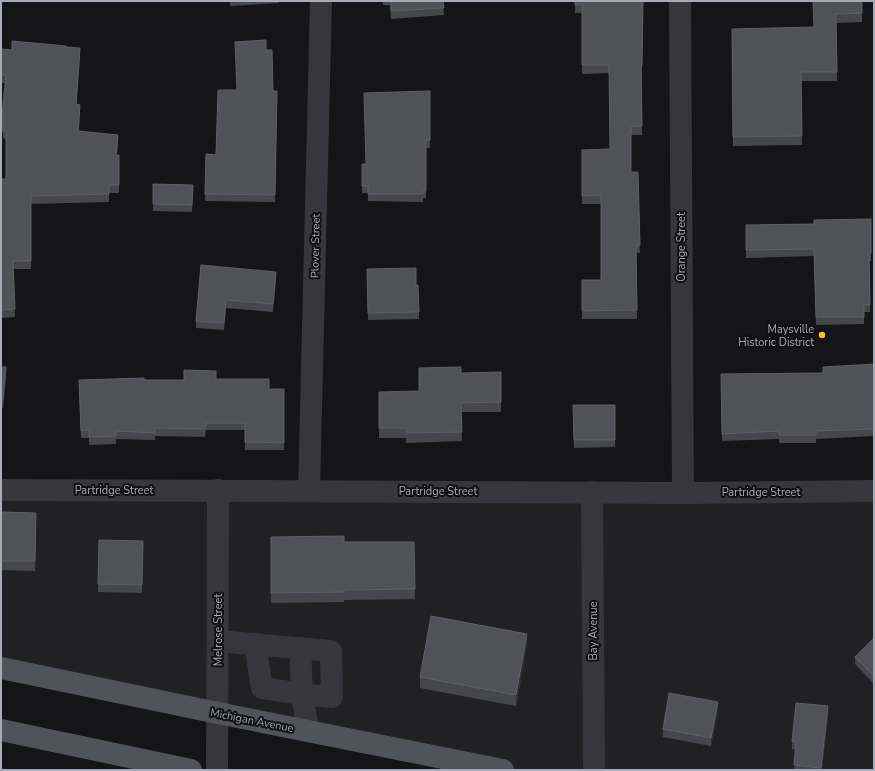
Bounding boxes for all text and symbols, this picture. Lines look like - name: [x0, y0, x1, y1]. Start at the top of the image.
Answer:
- street label: Orange Street: [674, 212, 689, 282]
- street label: Plover Street: [307, 214, 324, 278]
- place label: Maysville Historic District: [738, 322, 814, 350]
- marker: Maysville Historic District: [817, 330, 827, 340]
- street label: Partridge Street: [75, 483, 153, 498]
- street label: Partridge Street: [399, 484, 477, 499]
- street label: Partridge Street: [722, 485, 800, 500]
- street label: Melrose Street: [211, 594, 226, 666]
- street label: Bay Avenue: [586, 601, 601, 661]
- street label: Michigan Avenue: [209, 705, 295, 736]

